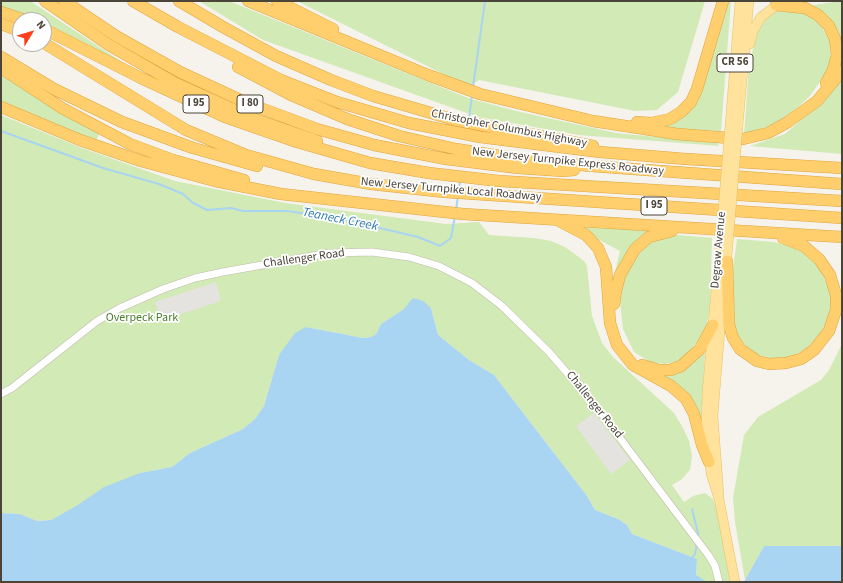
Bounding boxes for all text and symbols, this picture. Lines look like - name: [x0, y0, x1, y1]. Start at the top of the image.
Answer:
- north arrow: [12, 12, 52, 52]
- text: N: [33, 17, 49, 32]
- road number: CR 56: [717, 54, 753, 72]
- road number: I 95: [183, 95, 209, 113]
- road number: I 80: [237, 95, 263, 113]
- street label: Christopher Columbus Highway: [430, 107, 588, 151]
- street label: New Jersey Turnpike Express Roadway: [471, 145, 665, 179]
- street label: New Jersey Turnpike Local Roadway: [360, 175, 542, 205]
- road number: I 95: [641, 197, 667, 215]
- water label: Teaneck Creek: [301, 205, 379, 235]
- street label: Degraw Avenue: [708, 211, 730, 289]
- street label: Challenger Road: [262, 246, 346, 272]
- park label: Overpeck Park: [106, 311, 178, 325]
- street label: Challenger Road: [563, 369, 625, 441]

